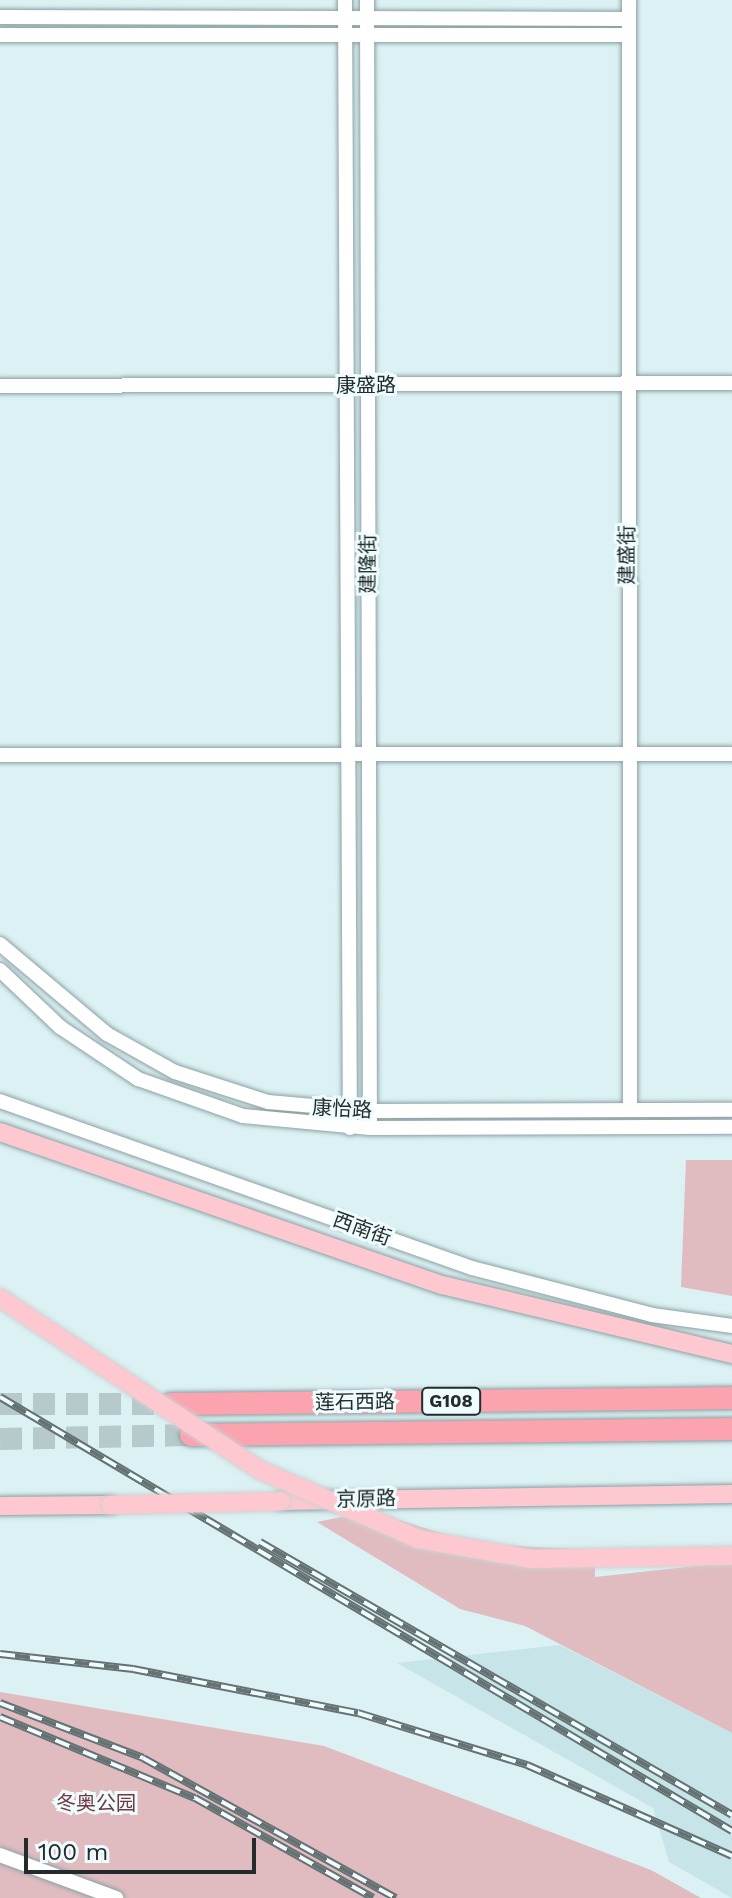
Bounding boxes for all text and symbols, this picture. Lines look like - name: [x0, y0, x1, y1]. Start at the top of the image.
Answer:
- street label: 康盛路: [336, 373, 396, 397]
- street label: 建盛街: [615, 525, 639, 585]
- street label: 建隆街: [356, 534, 380, 594]
- street label: 康怡路: [311, 1095, 373, 1123]
- street label: 西南街: [330, 1207, 394, 1251]
- road number: G108: [421, 1387, 481, 1415]
- street label: 莲石西路: [315, 1389, 395, 1415]
- street label: 京原路: [336, 1486, 396, 1512]
- park label: 冬奥公园: [56, 1791, 136, 1815]
- scale bar: [28, 1822, 260, 1872]
- text: 100 m: [38, 1838, 108, 1866]

